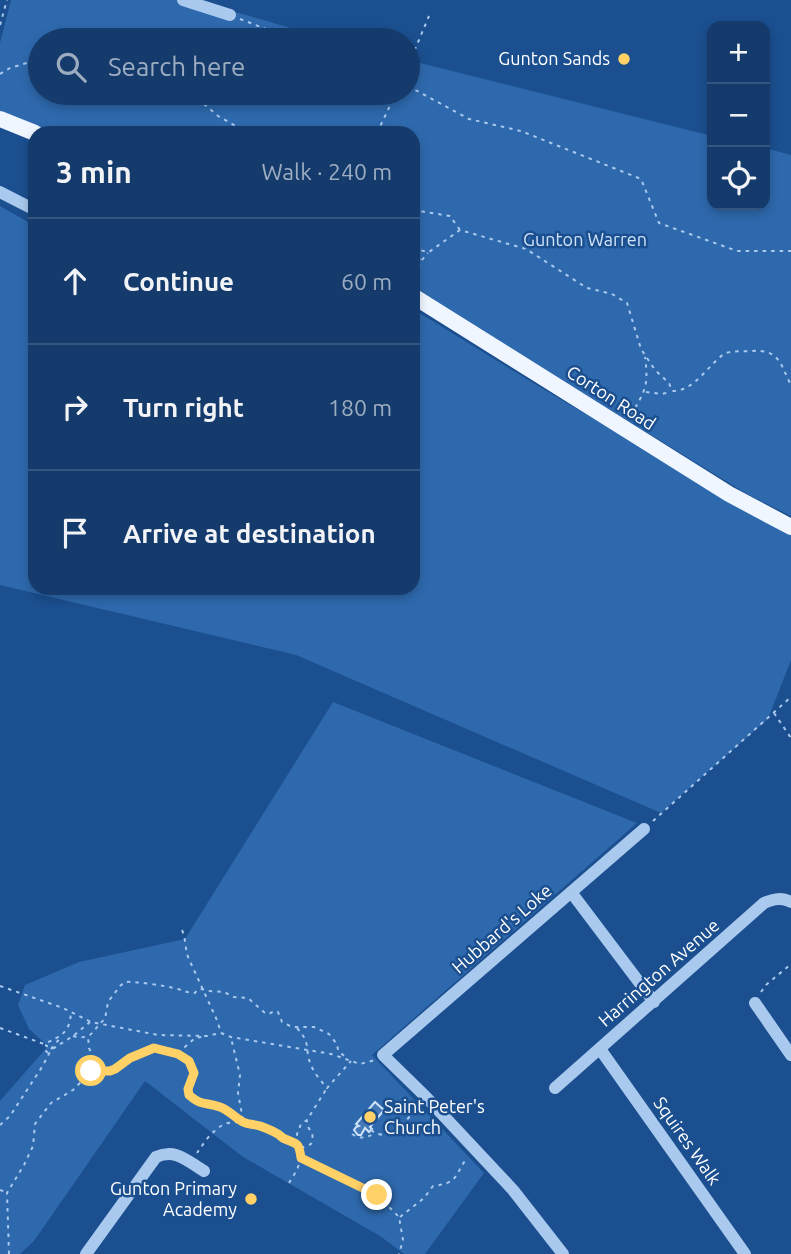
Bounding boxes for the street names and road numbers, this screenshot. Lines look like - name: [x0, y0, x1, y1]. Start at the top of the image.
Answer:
- street label: Corton Road: [563, 361, 660, 433]
- street label: Hubbard's Loke: [448, 880, 555, 977]
- street label: Harrington Avenue: [594, 914, 723, 1030]
- street label: Squires Walk: [650, 1093, 725, 1188]

